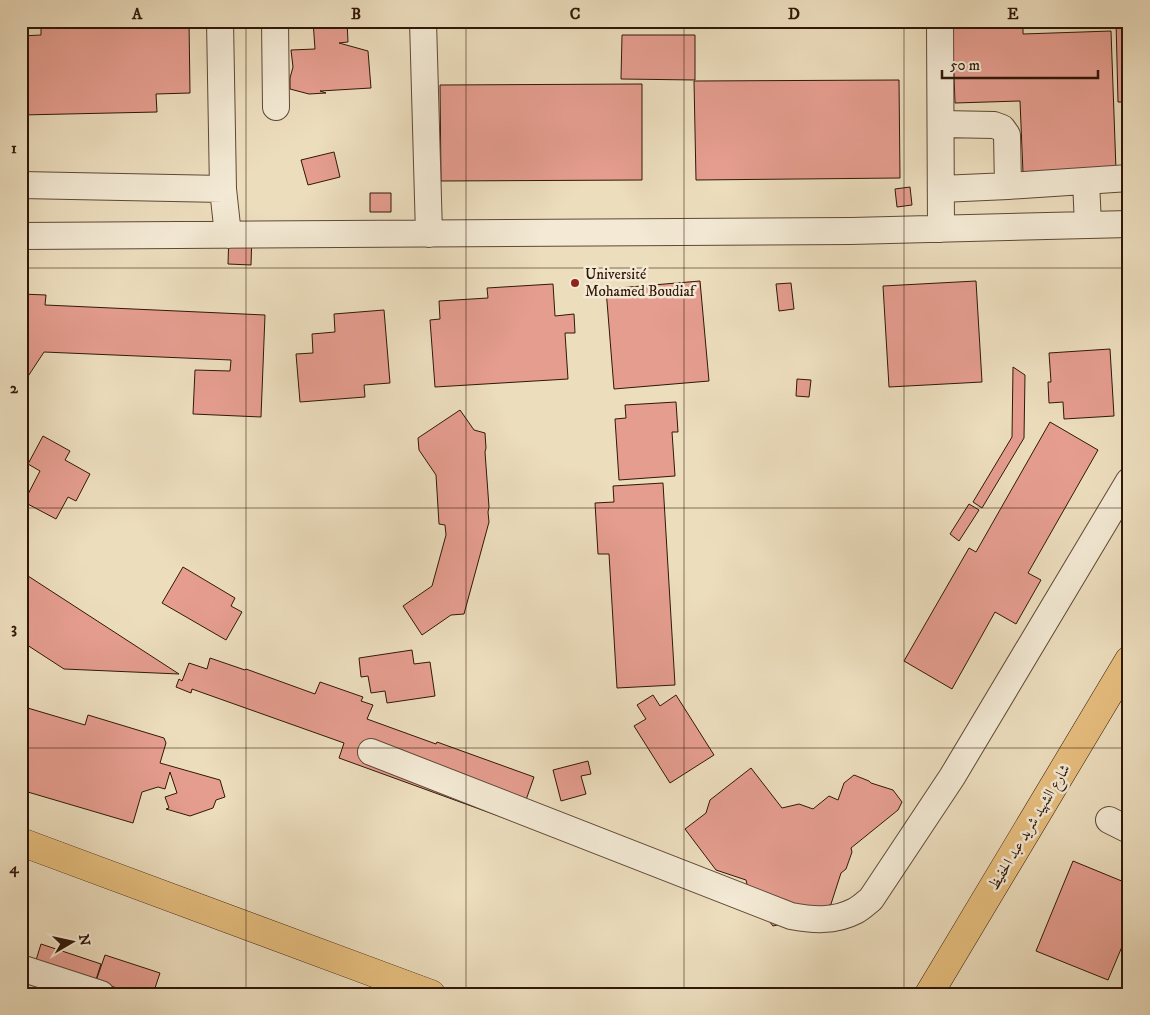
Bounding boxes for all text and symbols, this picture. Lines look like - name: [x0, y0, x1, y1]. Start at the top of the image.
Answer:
- text: A: [131, 4, 143, 24]
- text: B: [351, 4, 361, 24]
- text: C: [570, 4, 580, 24]
- text: D: [788, 4, 800, 24]
- text: E: [1007, 4, 1019, 24]
- scale bar: [942, 48, 1099, 80]
- text: 50 m: [950, 56, 980, 75]
- text: 1: [11, 138, 17, 158]
- place label: Université Mohamed Boudiaf: [585, 265, 697, 301]
- marker: Université Mohamed Boudiaf: [569, 277, 581, 289]
- text: 2: [10, 378, 19, 398]
- text: 3: [11, 618, 17, 638]
- street label: شارع الشهيد شريد عبد الحفيظ: [984, 761, 1077, 895]
- text: 4: [8, 858, 19, 878]
- north arrow: [48, 918, 98, 968]
- text: N: [74, 933, 94, 948]

